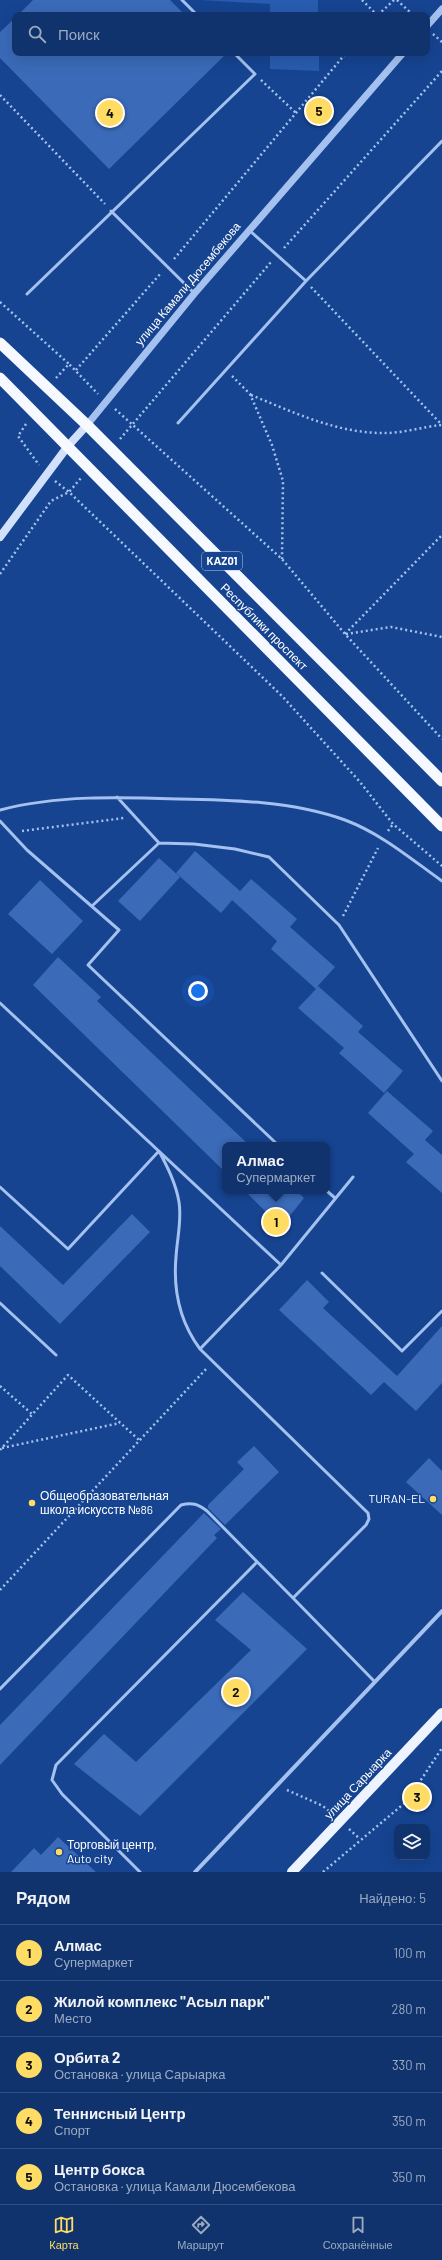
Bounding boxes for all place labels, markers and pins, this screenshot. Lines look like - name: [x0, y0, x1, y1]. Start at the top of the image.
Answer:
- pin: 5: [306, 96, 332, 126]
- pin: 4: [97, 98, 123, 128]
- pin: 1: [263, 1207, 289, 1237]
- place label: Общеобразовательная школа искусств №86: [40, 1488, 169, 1517]
- place label: TURAN-EL: [368, 1491, 425, 1505]
- marker: TURAN-EL: [428, 1494, 438, 1504]
- marker: Общеобразовательная школа искусств №86: [27, 1498, 37, 1508]
- pin: 2: [223, 1677, 249, 1707]
- pin: 3: [404, 1782, 430, 1812]
- place label: Торговый центр, Auto city: [67, 1837, 157, 1865]
- marker: Торговый центр, Auto city: [54, 1847, 64, 1857]

